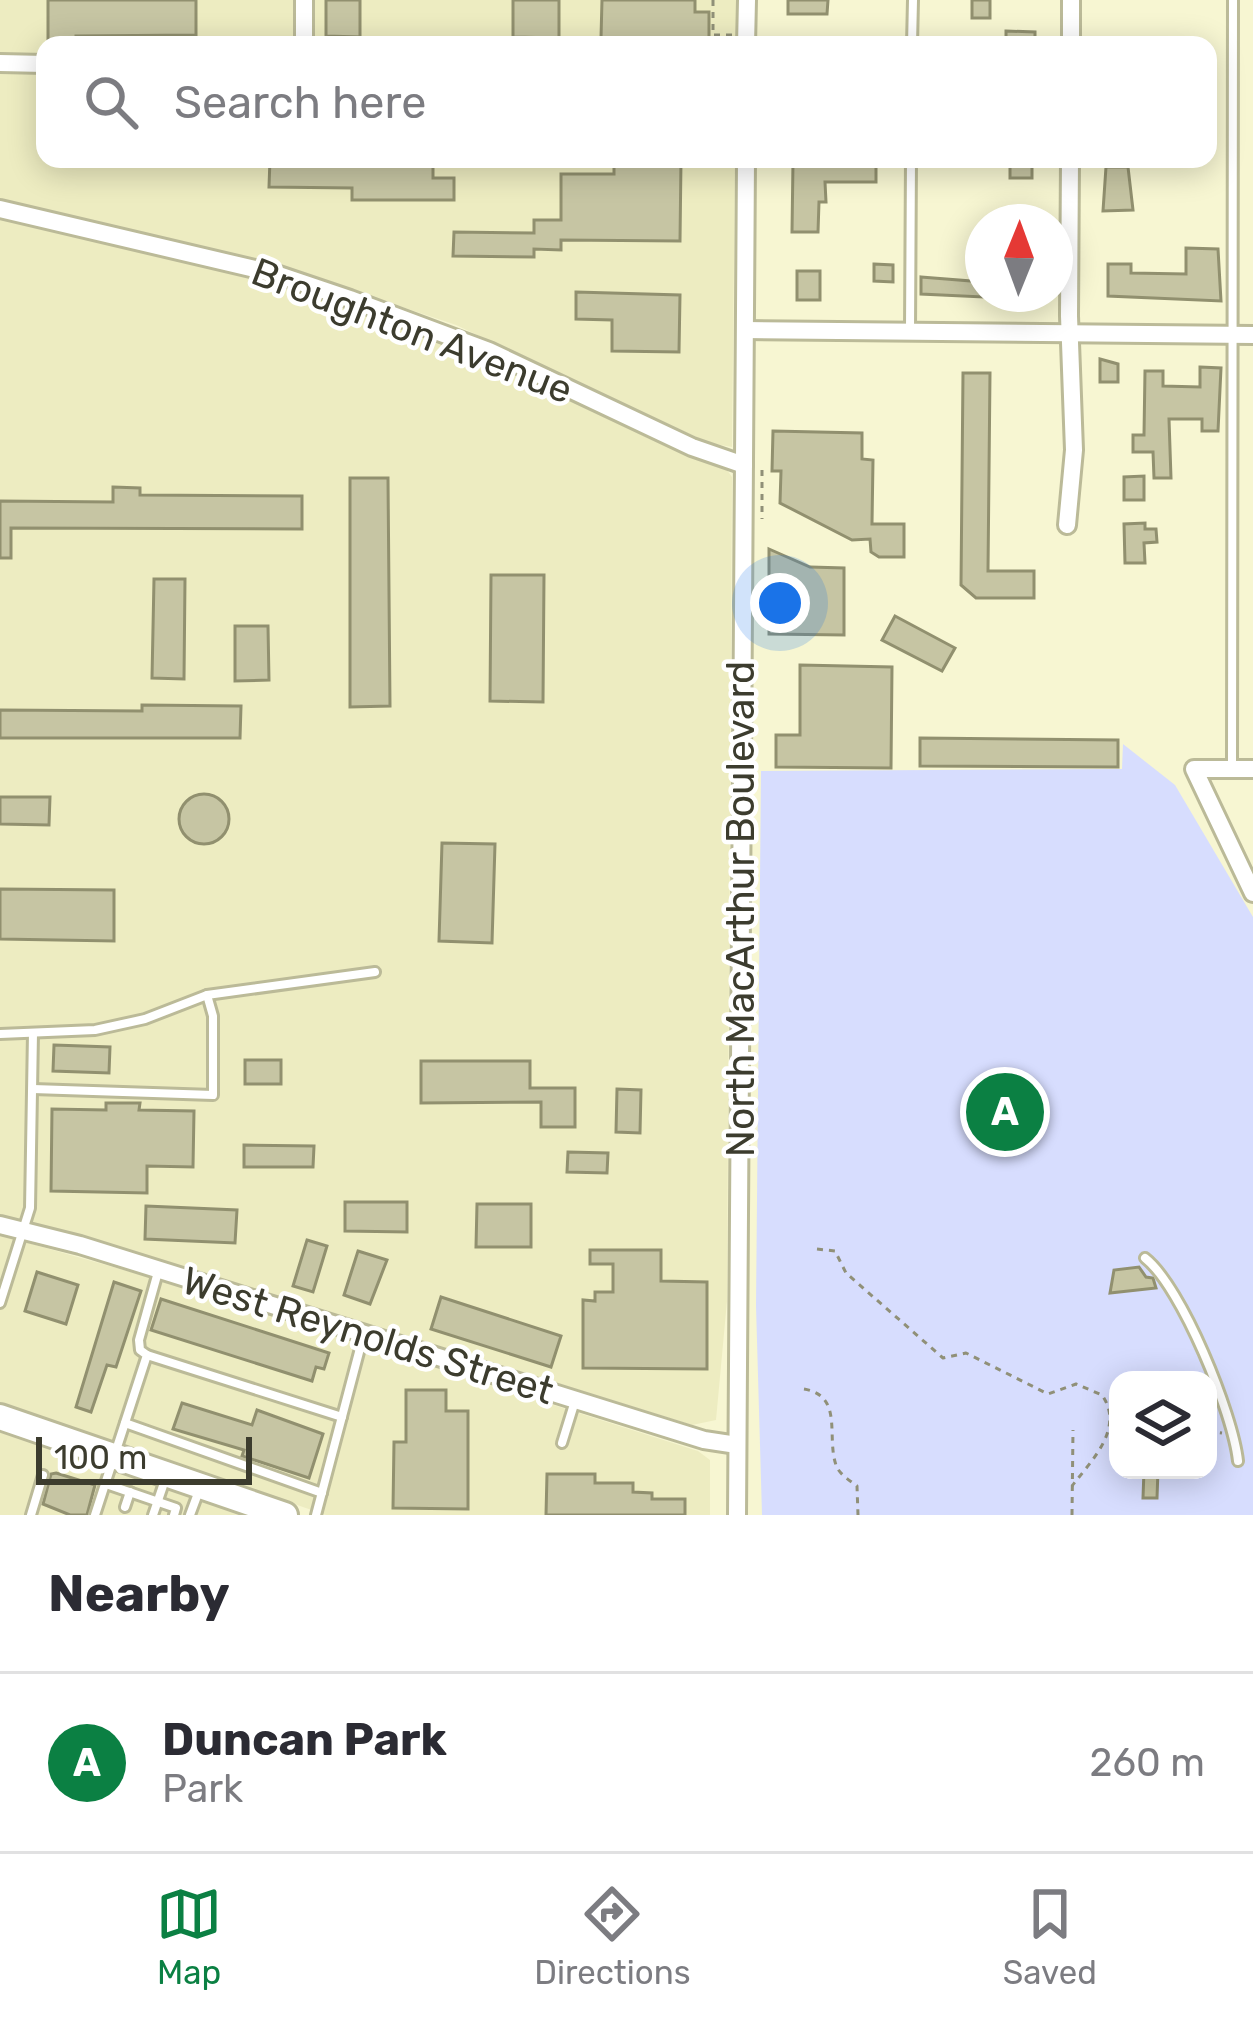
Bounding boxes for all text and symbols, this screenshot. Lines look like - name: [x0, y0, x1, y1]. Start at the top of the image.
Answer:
- search box: [36, 36, 1217, 168]
- icon: search: [78, 69, 144, 135]
- text: Search here: [174, 76, 426, 129]
- north arrow: [965, 204, 1073, 312]
- street label: Broughton Avenue: [245, 249, 579, 413]
- your location: [750, 573, 810, 633]
- street label: North MacArthur Boulevard: [718, 661, 764, 1157]
- pin: A: [966, 1067, 1044, 1157]
- street label: West Reynolds Street: [177, 1258, 559, 1414]
- map controls: [1109, 1371, 1217, 1479]
- button: layers: [1109, 1371, 1217, 1479]
- scale bar: [36, 1431, 252, 1484]
- text: 100 m: [54, 1438, 147, 1477]
- text: Nearby: [48, 1563, 230, 1624]
- text: Duncan Park: [162, 1713, 447, 1766]
- text: A: [73, 1740, 101, 1786]
- text: 260 m: [1090, 1740, 1205, 1786]
- text: Park: [162, 1766, 243, 1812]
- tab: Map: [156, 1881, 222, 1992]
- tab: Directions: [534, 1881, 691, 1992]
- tab: Saved: [1003, 1881, 1097, 1992]

